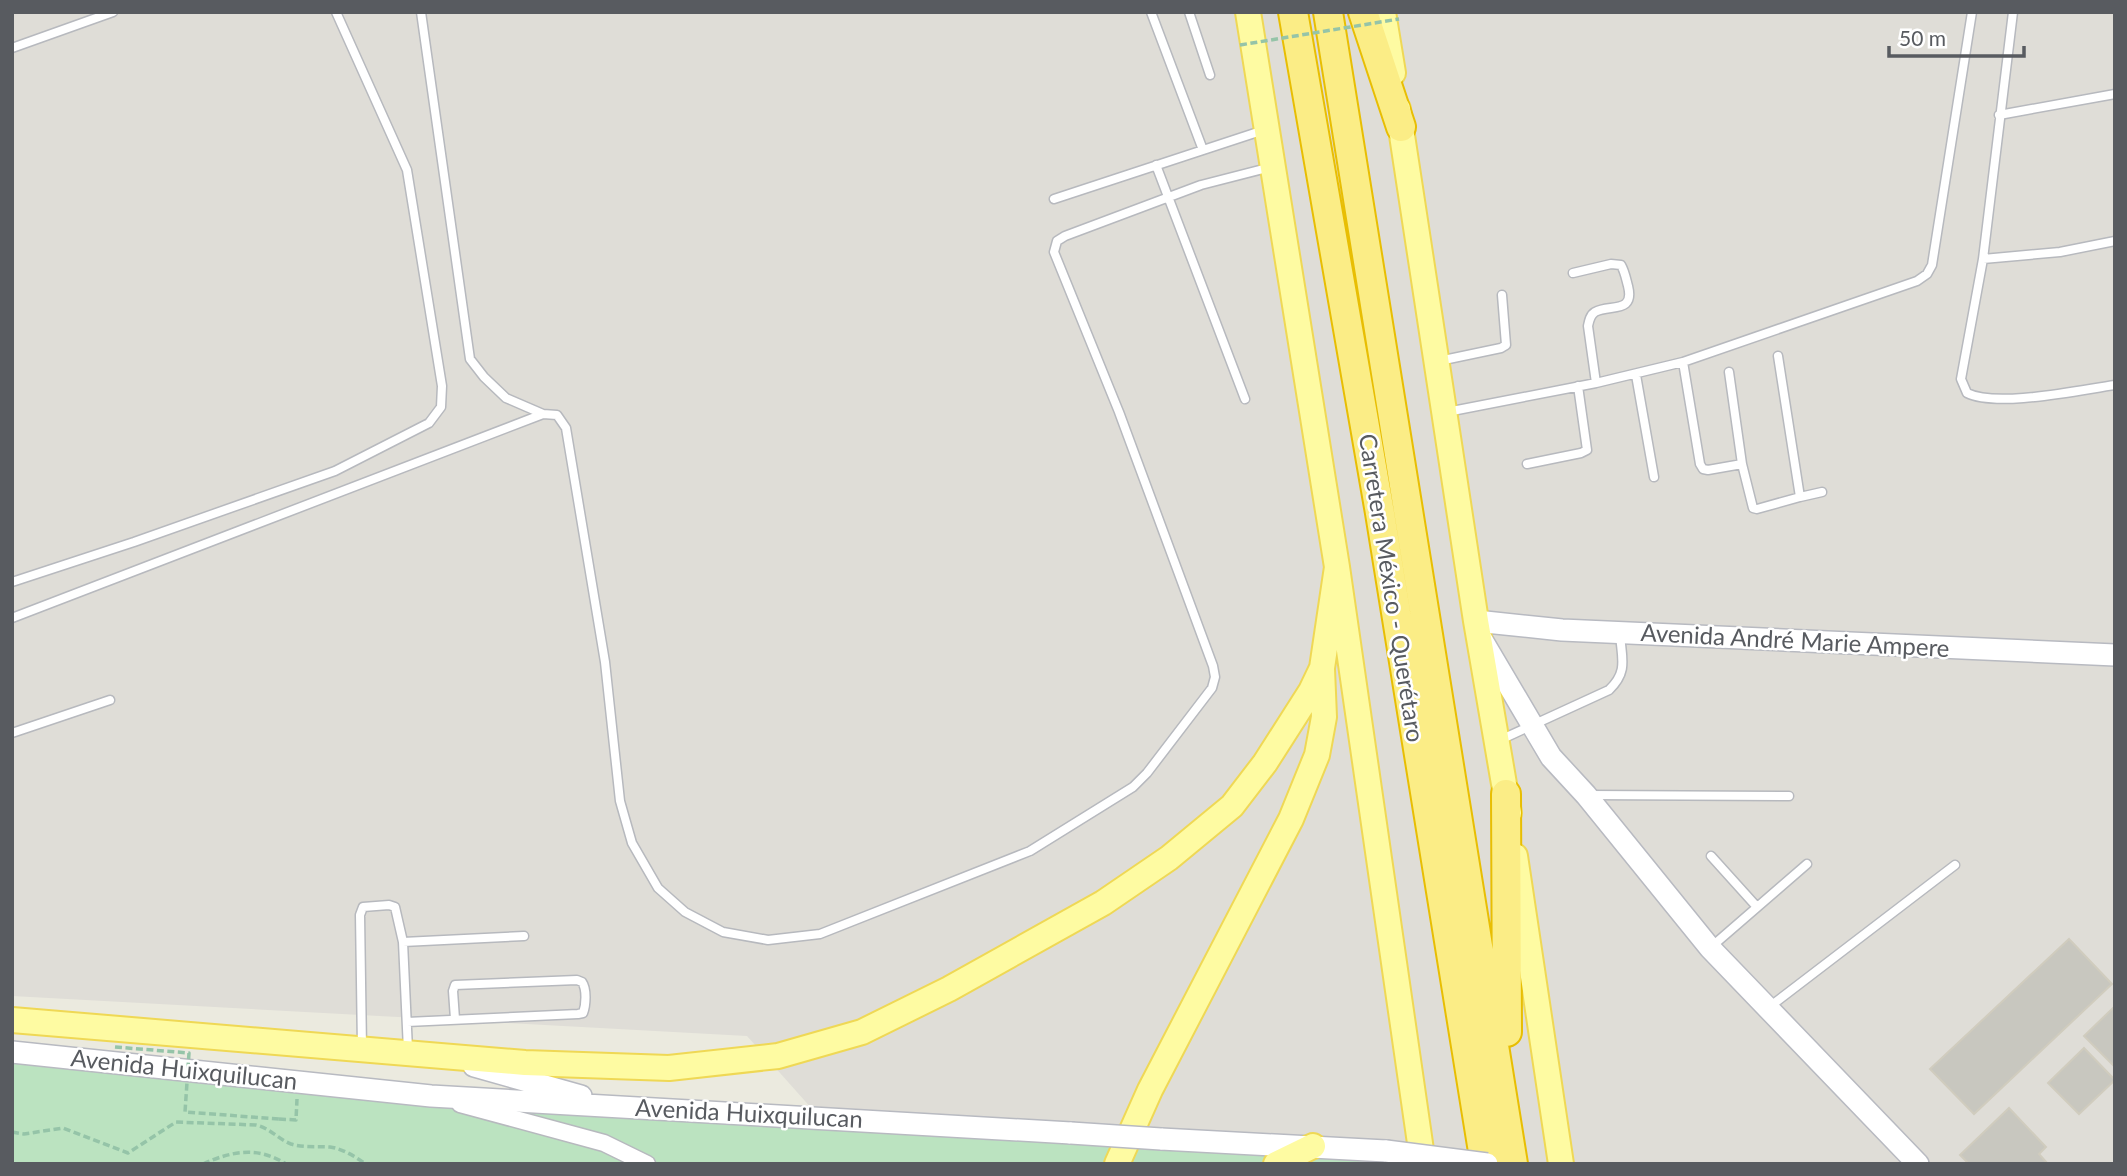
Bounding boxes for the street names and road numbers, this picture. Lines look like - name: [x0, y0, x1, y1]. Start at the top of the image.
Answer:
- street label: Carretera México - Querétaro: [1354, 431, 1431, 744]
- street label: Avenida André Marie Ampere: [1640, 617, 1950, 662]
- street label: Avenida Huixquilucan: [69, 1042, 299, 1095]
- street label: Avenida Huixquilucan: [635, 1092, 864, 1133]

